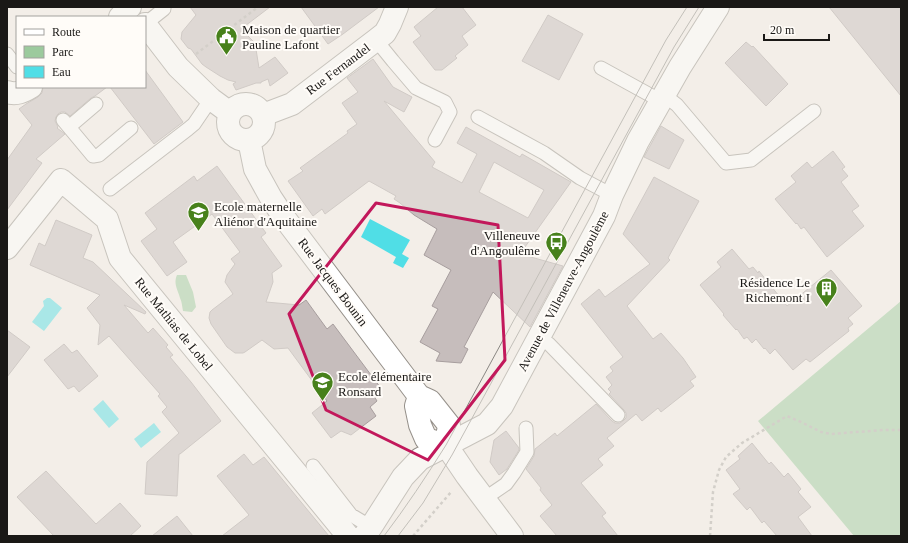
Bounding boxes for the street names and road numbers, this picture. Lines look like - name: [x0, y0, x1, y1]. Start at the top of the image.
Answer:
- street label: Rue Fernandel: [303, 40, 373, 98]
- street label: Avenue de Villeneuve-Angoulème: [514, 208, 612, 374]
- street label: Rue Jacques Bounin: [295, 235, 371, 329]
- street label: Rue Mathias de Lobel: [132, 275, 216, 374]

